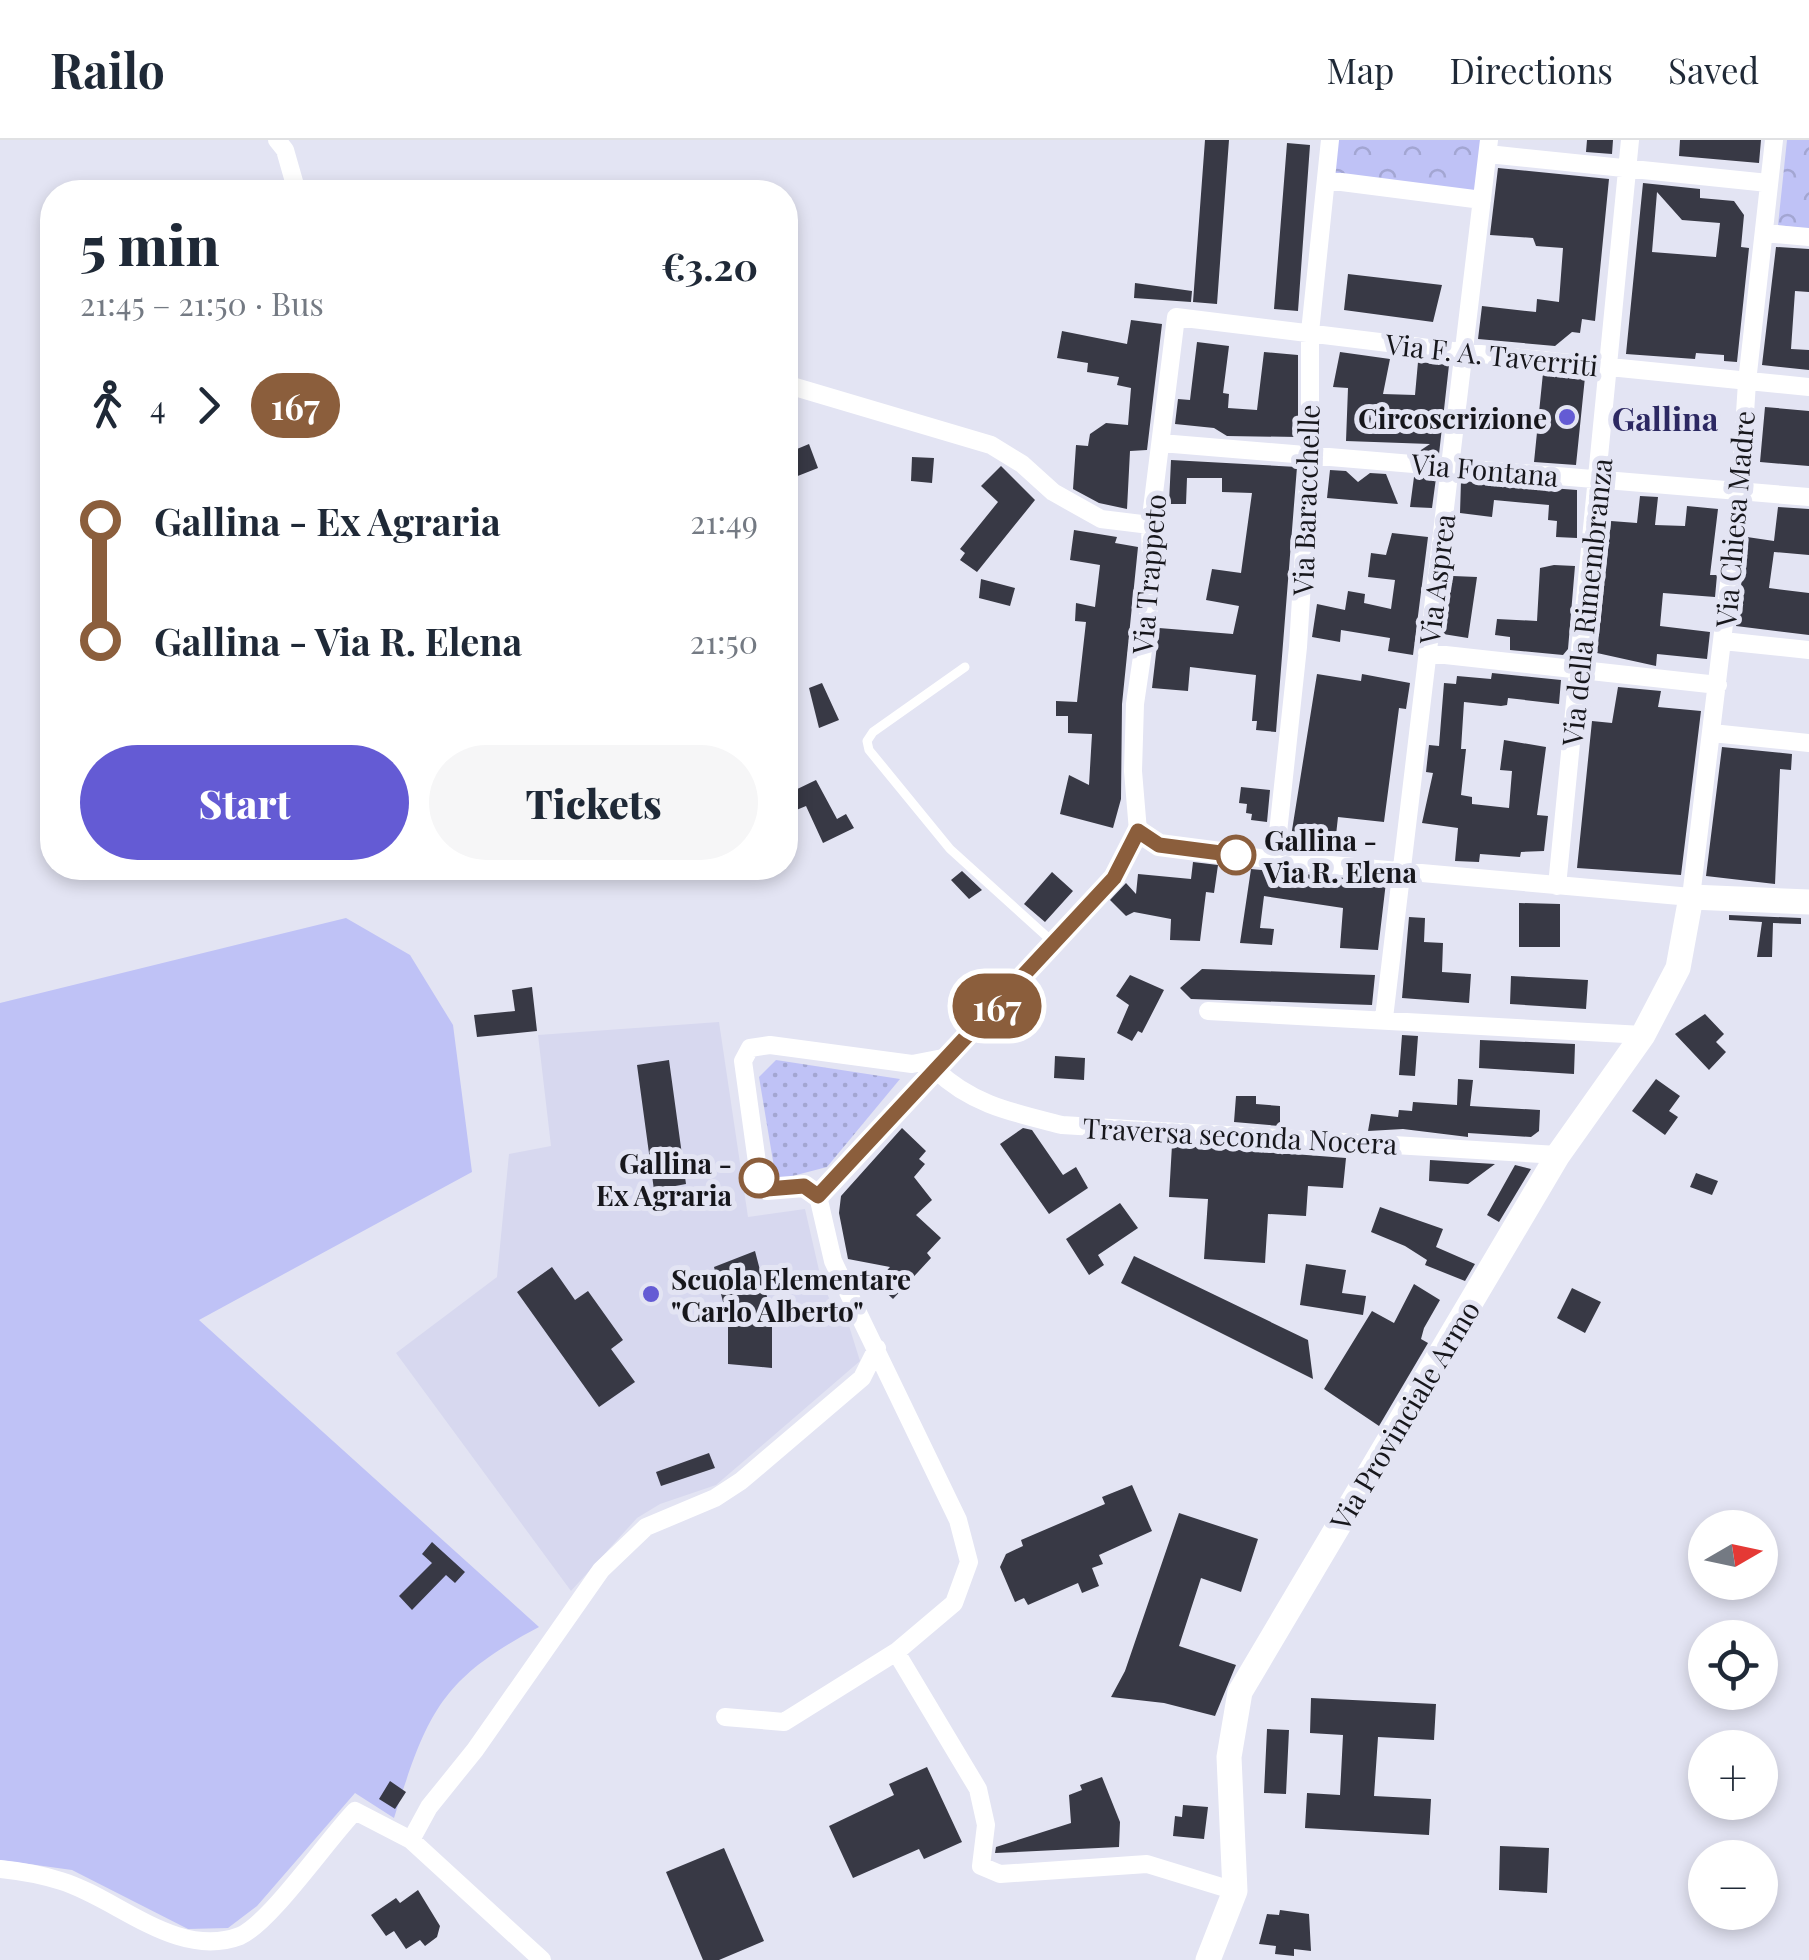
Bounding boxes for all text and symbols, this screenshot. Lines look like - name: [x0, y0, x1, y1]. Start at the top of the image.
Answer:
- text: Railo: [50, 37, 165, 101]
- text: Map: [1326, 46, 1394, 93]
- text: Directions: [1449, 46, 1613, 93]
- text: Saved: [1668, 46, 1759, 93]
- text: 5 min: [80, 206, 220, 280]
- text: €3.20: [661, 240, 758, 291]
- text: 21:45 – 21:50 · Bus: [80, 281, 324, 324]
- street label: Via F. A. Taverriti: [1383, 324, 1600, 384]
- icon: walk: [80, 378, 135, 433]
- icon: forward: [181, 378, 236, 433]
- text: 167: [271, 382, 320, 429]
- text: 4: [150, 384, 166, 427]
- district label: Gallina: [1612, 396, 1719, 439]
- place label: Circoscrizione: [1358, 399, 1547, 436]
- street label: Via Baracchelle: [1283, 404, 1327, 597]
- marker: Circoscrizione: [1556, 406, 1578, 428]
- street label: Via Chiesa Madre: [1706, 409, 1762, 630]
- street label: Via Fontana: [1409, 444, 1560, 494]
- street label: Via della Rimembranza: [1552, 456, 1620, 749]
- street label: Via Trappeto: [1122, 492, 1173, 657]
- text: Gallina - Ex Agraria: [154, 495, 501, 546]
- text: 21:49: [690, 499, 758, 542]
- street label: Via Asprea: [1410, 512, 1462, 647]
- text: Gallina - Via R. Elena: [154, 615, 522, 666]
- text: 21:50: [690, 619, 758, 662]
- button: Start: [80, 745, 409, 860]
- button: Tickets: [429, 745, 758, 860]
- place label: Gallina - Via R. Elena: [1263, 821, 1417, 890]
- marker: Gallina - Via R. Elena: [1217, 836, 1255, 874]
- line badge: 167: [940, 974, 1054, 1038]
- text: 167: [973, 983, 1021, 1030]
- street label: Traversa seconda Nocera: [1082, 1108, 1398, 1162]
- place label: Gallina - Ex Agraria: [596, 1144, 732, 1213]
- marker: Gallina - Ex Agraria: [740, 1159, 778, 1197]
- place label: Scuola Elementare "Carlo Alberto": [671, 1260, 911, 1329]
- marker: Scuola Elementare "Carlo Alberto": [640, 1283, 662, 1305]
- street label: Via Provinciale Armo: [1320, 1293, 1487, 1538]
- north arrow: [1688, 1510, 1778, 1600]
- map controls: [1688, 1510, 1778, 1930]
- button: locate: [1688, 1620, 1778, 1710]
- button: +: [1688, 1730, 1778, 1820]
- button: −: [1688, 1840, 1778, 1930]

